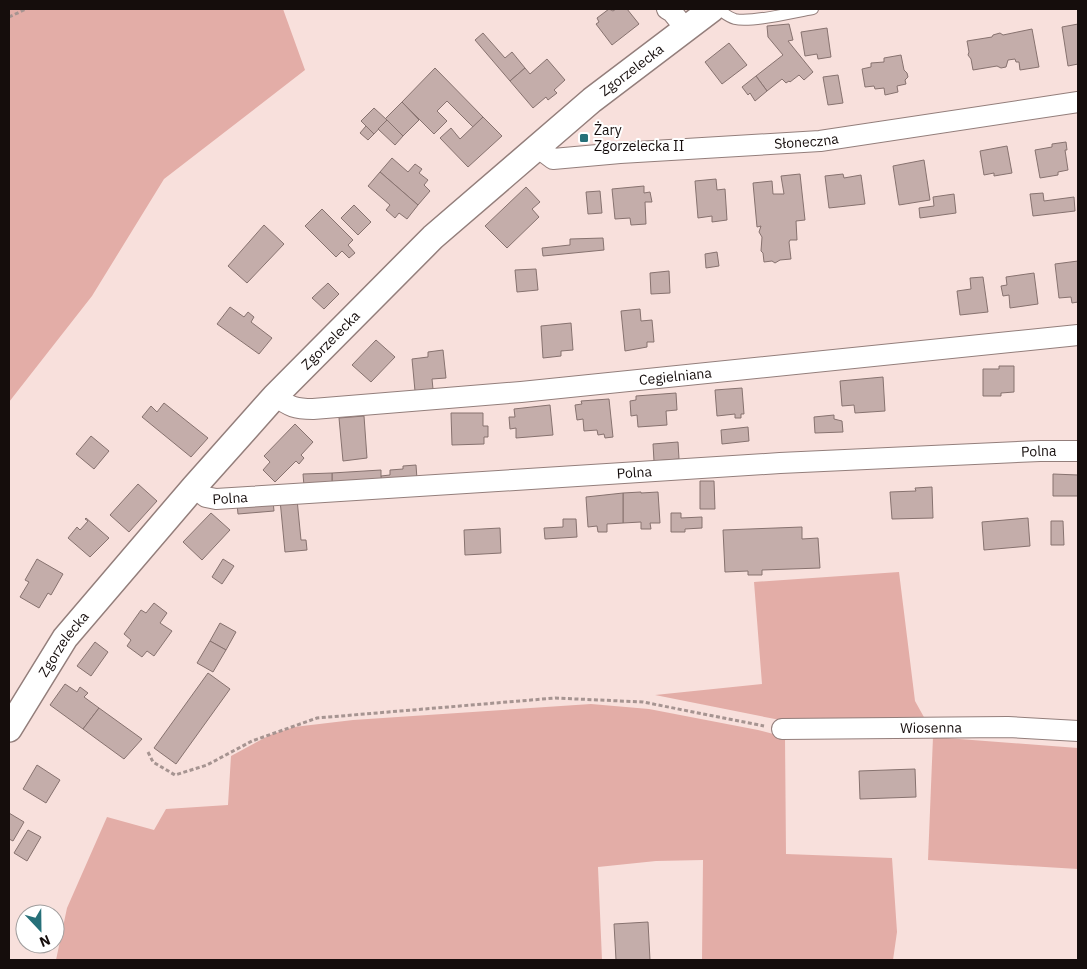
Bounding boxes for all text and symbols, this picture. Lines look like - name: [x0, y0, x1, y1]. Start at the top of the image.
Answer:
- street label: Zgorzelecka: [596, 40, 668, 100]
- place label: Żary Zgorzelecka II: [594, 121, 684, 155]
- street label: Słoneczna: [774, 129, 840, 153]
- marker: Żary Zgorzelecka II: [578, 132, 590, 144]
- street label: Zgorzelecka: [297, 307, 364, 373]
- street label: Cegielniana: [638, 363, 713, 389]
- street label: Polna: [1021, 442, 1057, 461]
- street label: Polna: [616, 462, 653, 482]
- street label: Polna: [212, 488, 249, 508]
- street label: Zgorzelecka: [34, 607, 93, 680]
- street label: Wiosenna: [900, 718, 962, 737]
- north arrow: [15, 904, 65, 954]
- text: N: [37, 931, 53, 951]

